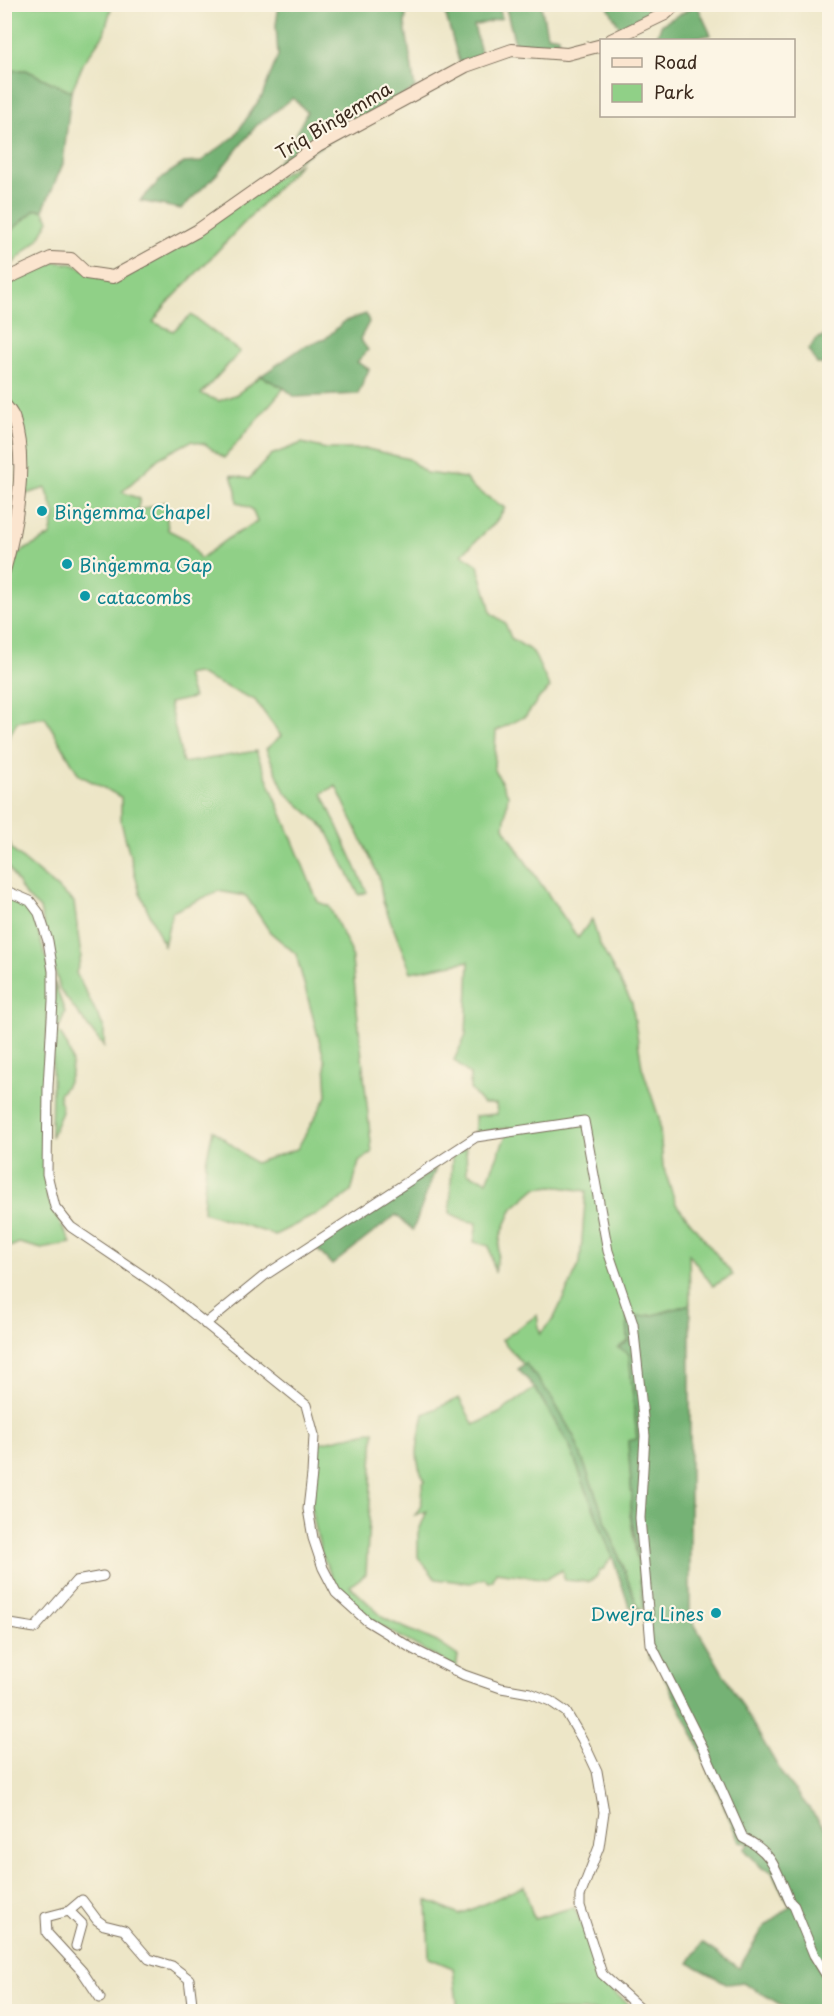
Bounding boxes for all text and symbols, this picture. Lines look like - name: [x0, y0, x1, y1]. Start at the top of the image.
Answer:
- legend: [600, 39, 795, 117]
- text: Road: [654, 48, 698, 75]
- street label: Triq Binġemma: [270, 74, 397, 165]
- text: Park: [654, 78, 694, 105]
- place label: Binġemma Chapel: [54, 498, 211, 525]
- marker: Binġemma Chapel: [35, 504, 49, 518]
- place label: Binġemma Gap: [79, 551, 212, 578]
- marker: Binġemma Gap: [60, 557, 74, 571]
- place label: catacombs: [97, 583, 191, 610]
- marker: catacombs: [78, 589, 92, 603]
- place label: Dwejra Lines: [590, 1600, 704, 1627]
- marker: Dwejra Lines: [709, 1606, 723, 1620]

